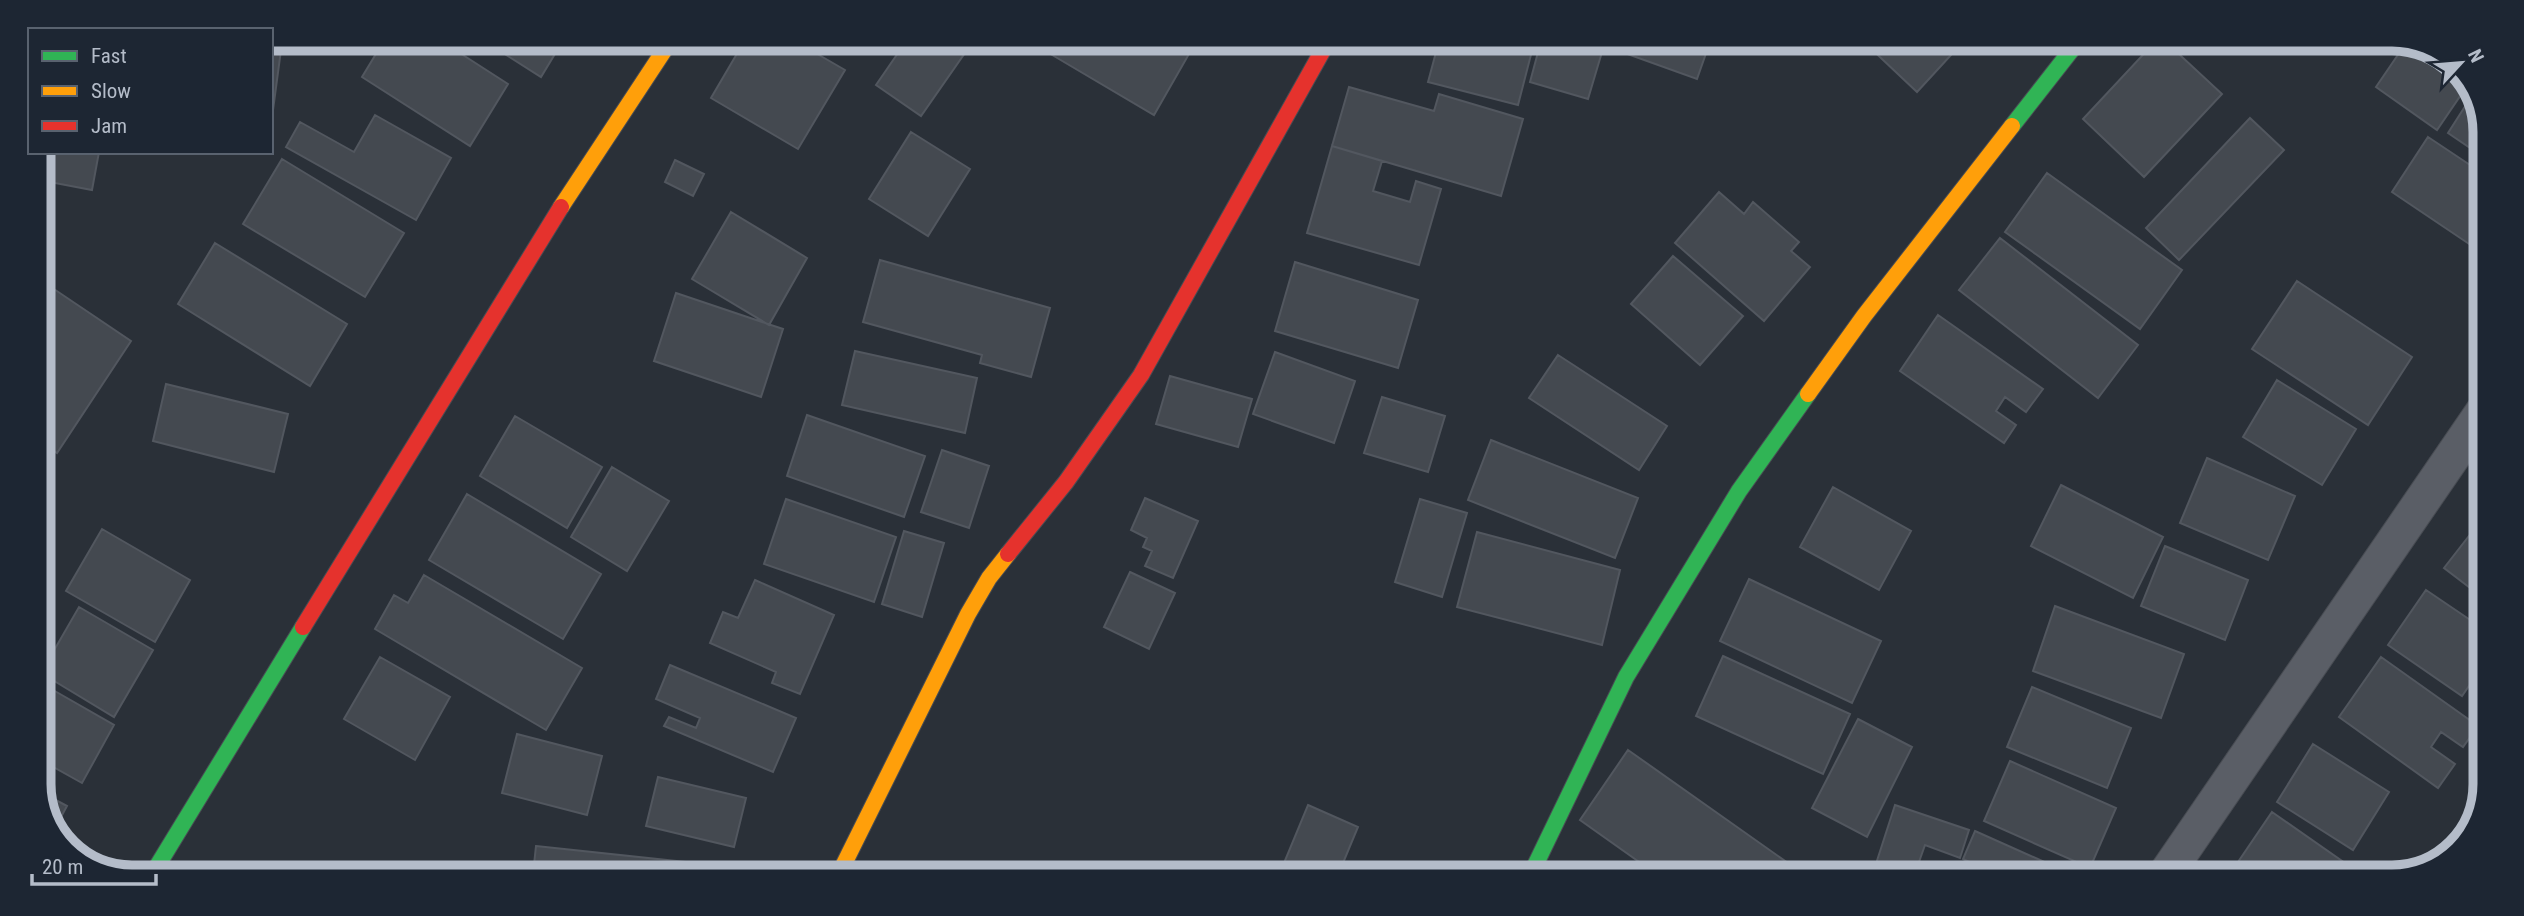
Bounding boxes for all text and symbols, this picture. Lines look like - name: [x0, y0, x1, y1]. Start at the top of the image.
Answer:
- legend: [28, 28, 273, 154]
- north arrow: [2426, 28, 2496, 98]
- text: Fast: [91, 44, 127, 68]
- text: N: [2463, 45, 2489, 66]
- text: Slow: [91, 79, 131, 103]
- text: Jam: [91, 114, 127, 138]
- scale bar: [32, 842, 156, 886]
- text: 20 m: [42, 855, 83, 879]

